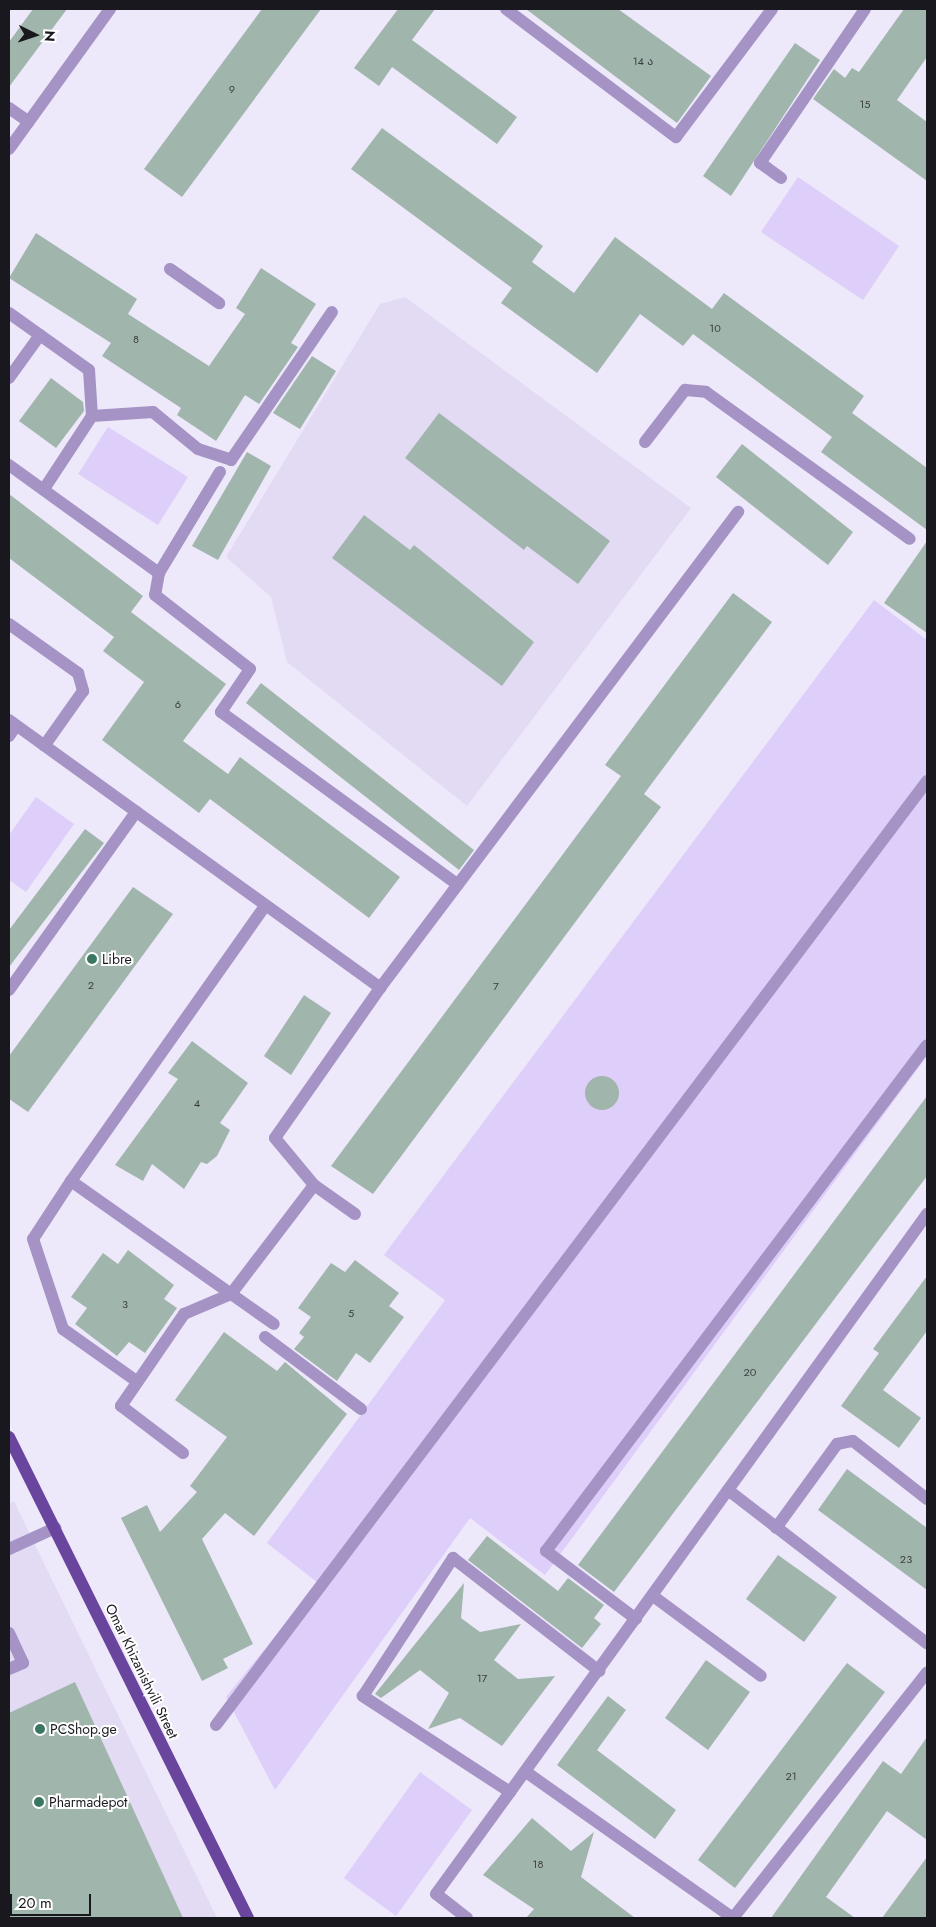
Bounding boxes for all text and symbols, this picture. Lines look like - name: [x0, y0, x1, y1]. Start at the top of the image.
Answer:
- north arrow: [10, 10, 60, 60]
- text: N: [40, 30, 60, 42]
- house number: 14 ა: [633, 54, 653, 68]
- house number: 9: [229, 82, 235, 96]
- house number: 15: [859, 97, 871, 111]
- house number: 10: [709, 321, 721, 335]
- house number: 8: [133, 332, 139, 346]
- house number: 6: [175, 697, 181, 711]
- place label: Libre: [102, 951, 132, 967]
- marker: Libre: [86, 953, 98, 965]
- house number: 2: [88, 978, 94, 992]
- house number: 7: [493, 979, 499, 993]
- house number: 4: [194, 1096, 200, 1110]
- house number: 3: [122, 1297, 128, 1311]
- house number: 5: [348, 1306, 354, 1320]
- house number: 20: [744, 1365, 756, 1379]
- house number: 23: [900, 1552, 912, 1566]
- street label: Omar Khizanishvili Street: [102, 1601, 182, 1741]
- house number: 17: [477, 1671, 487, 1685]
- place label: PCShop.ge: [50, 1721, 117, 1737]
- marker: PCShop.ge: [34, 1723, 46, 1735]
- house number: 21: [785, 1769, 797, 1783]
- place label: Pharmadepot: [49, 1794, 127, 1810]
- marker: Pharmadepot: [33, 1796, 45, 1808]
- house number: 18: [533, 1857, 543, 1871]
- scale bar: [12, 1884, 94, 1916]
- text: 20 m: [18, 1892, 52, 1914]

